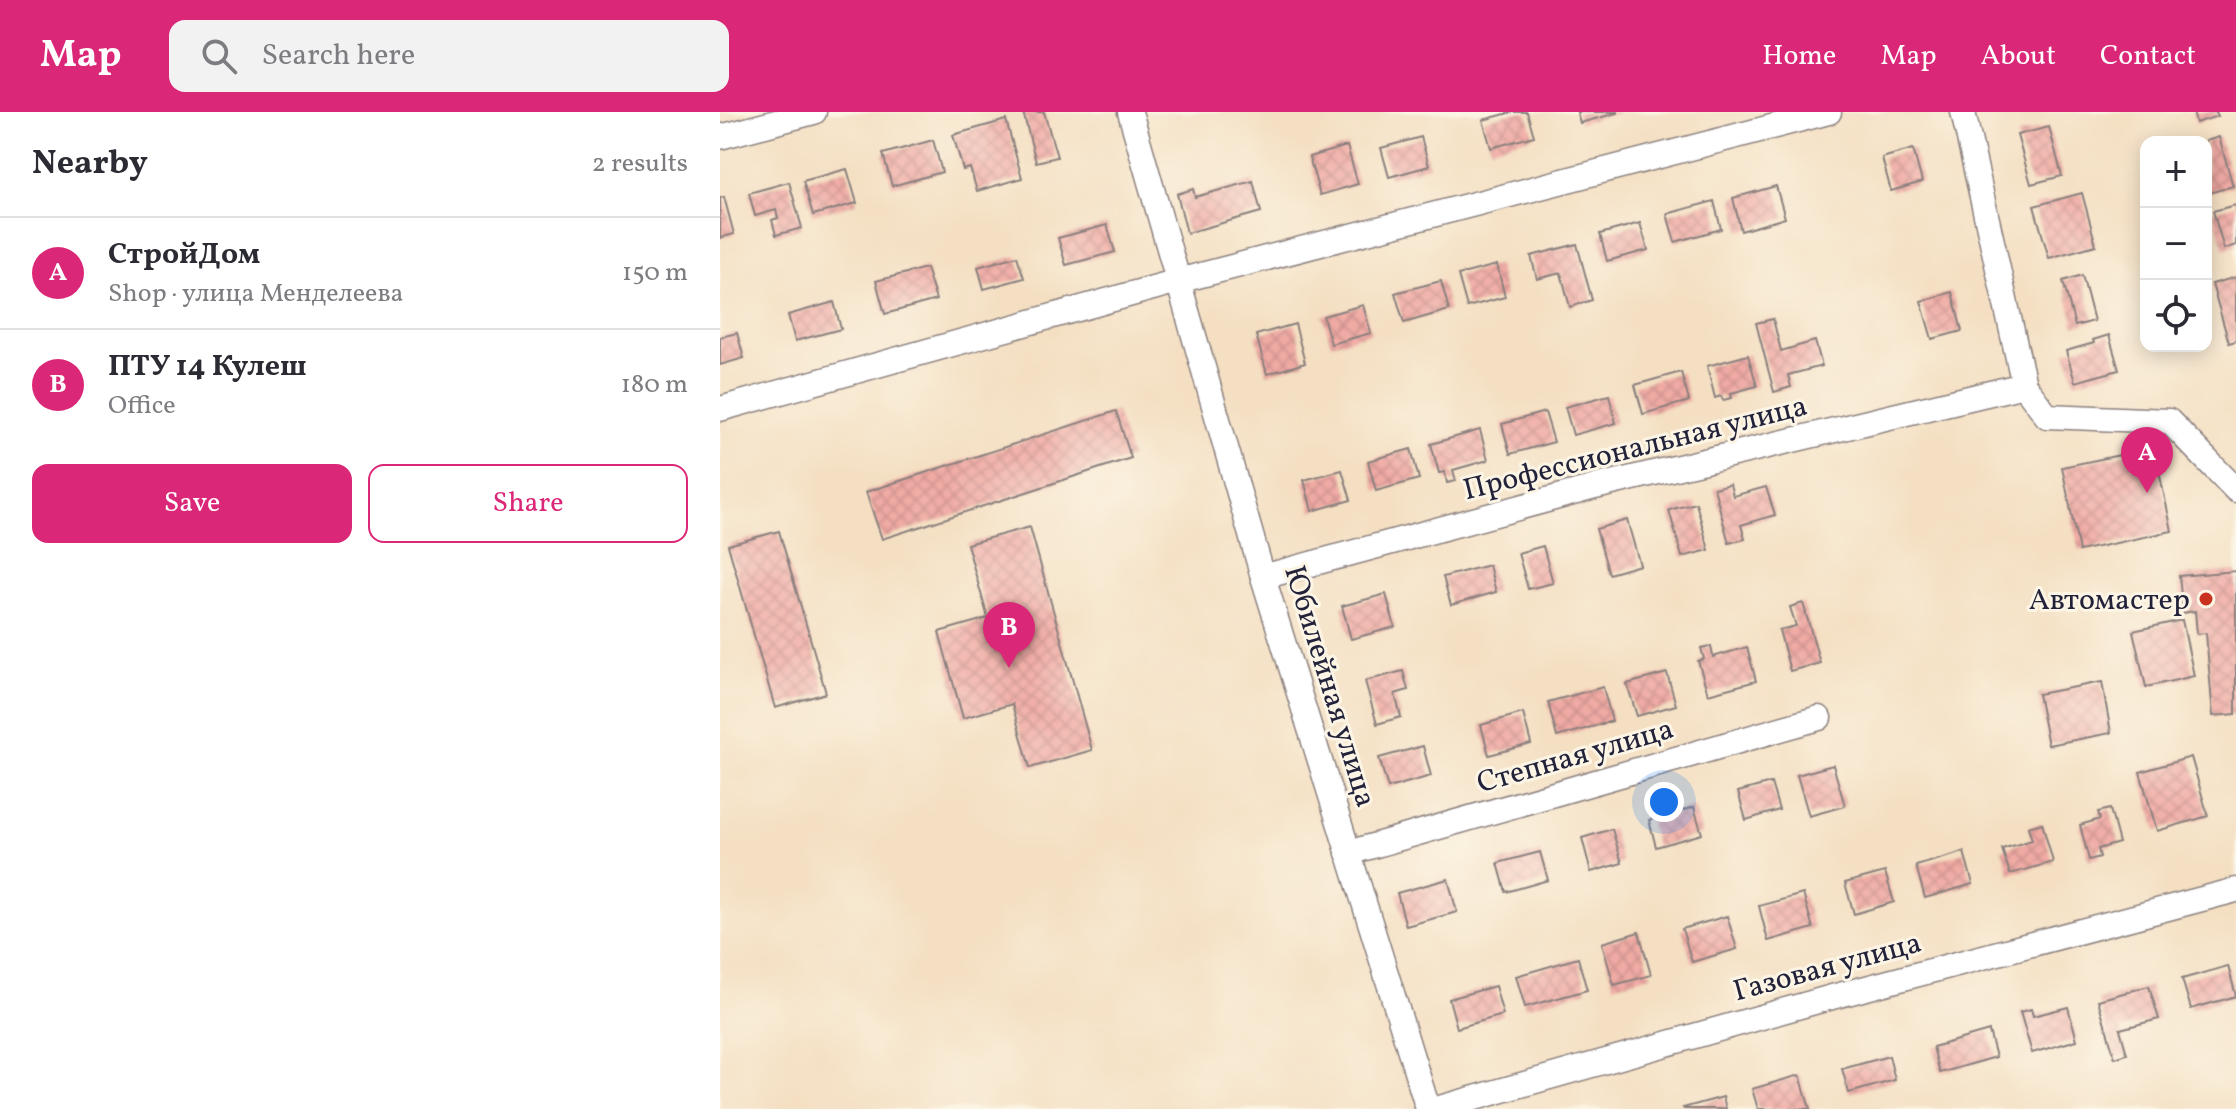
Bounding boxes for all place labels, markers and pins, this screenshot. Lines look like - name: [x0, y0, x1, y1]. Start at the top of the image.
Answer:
- pin: A: [2121, 427, 2173, 493]
- place label: Автомастер: [2029, 580, 2190, 622]
- marker: Автомастер: [2197, 590, 2215, 608]
- pin: B: [983, 602, 1035, 668]

